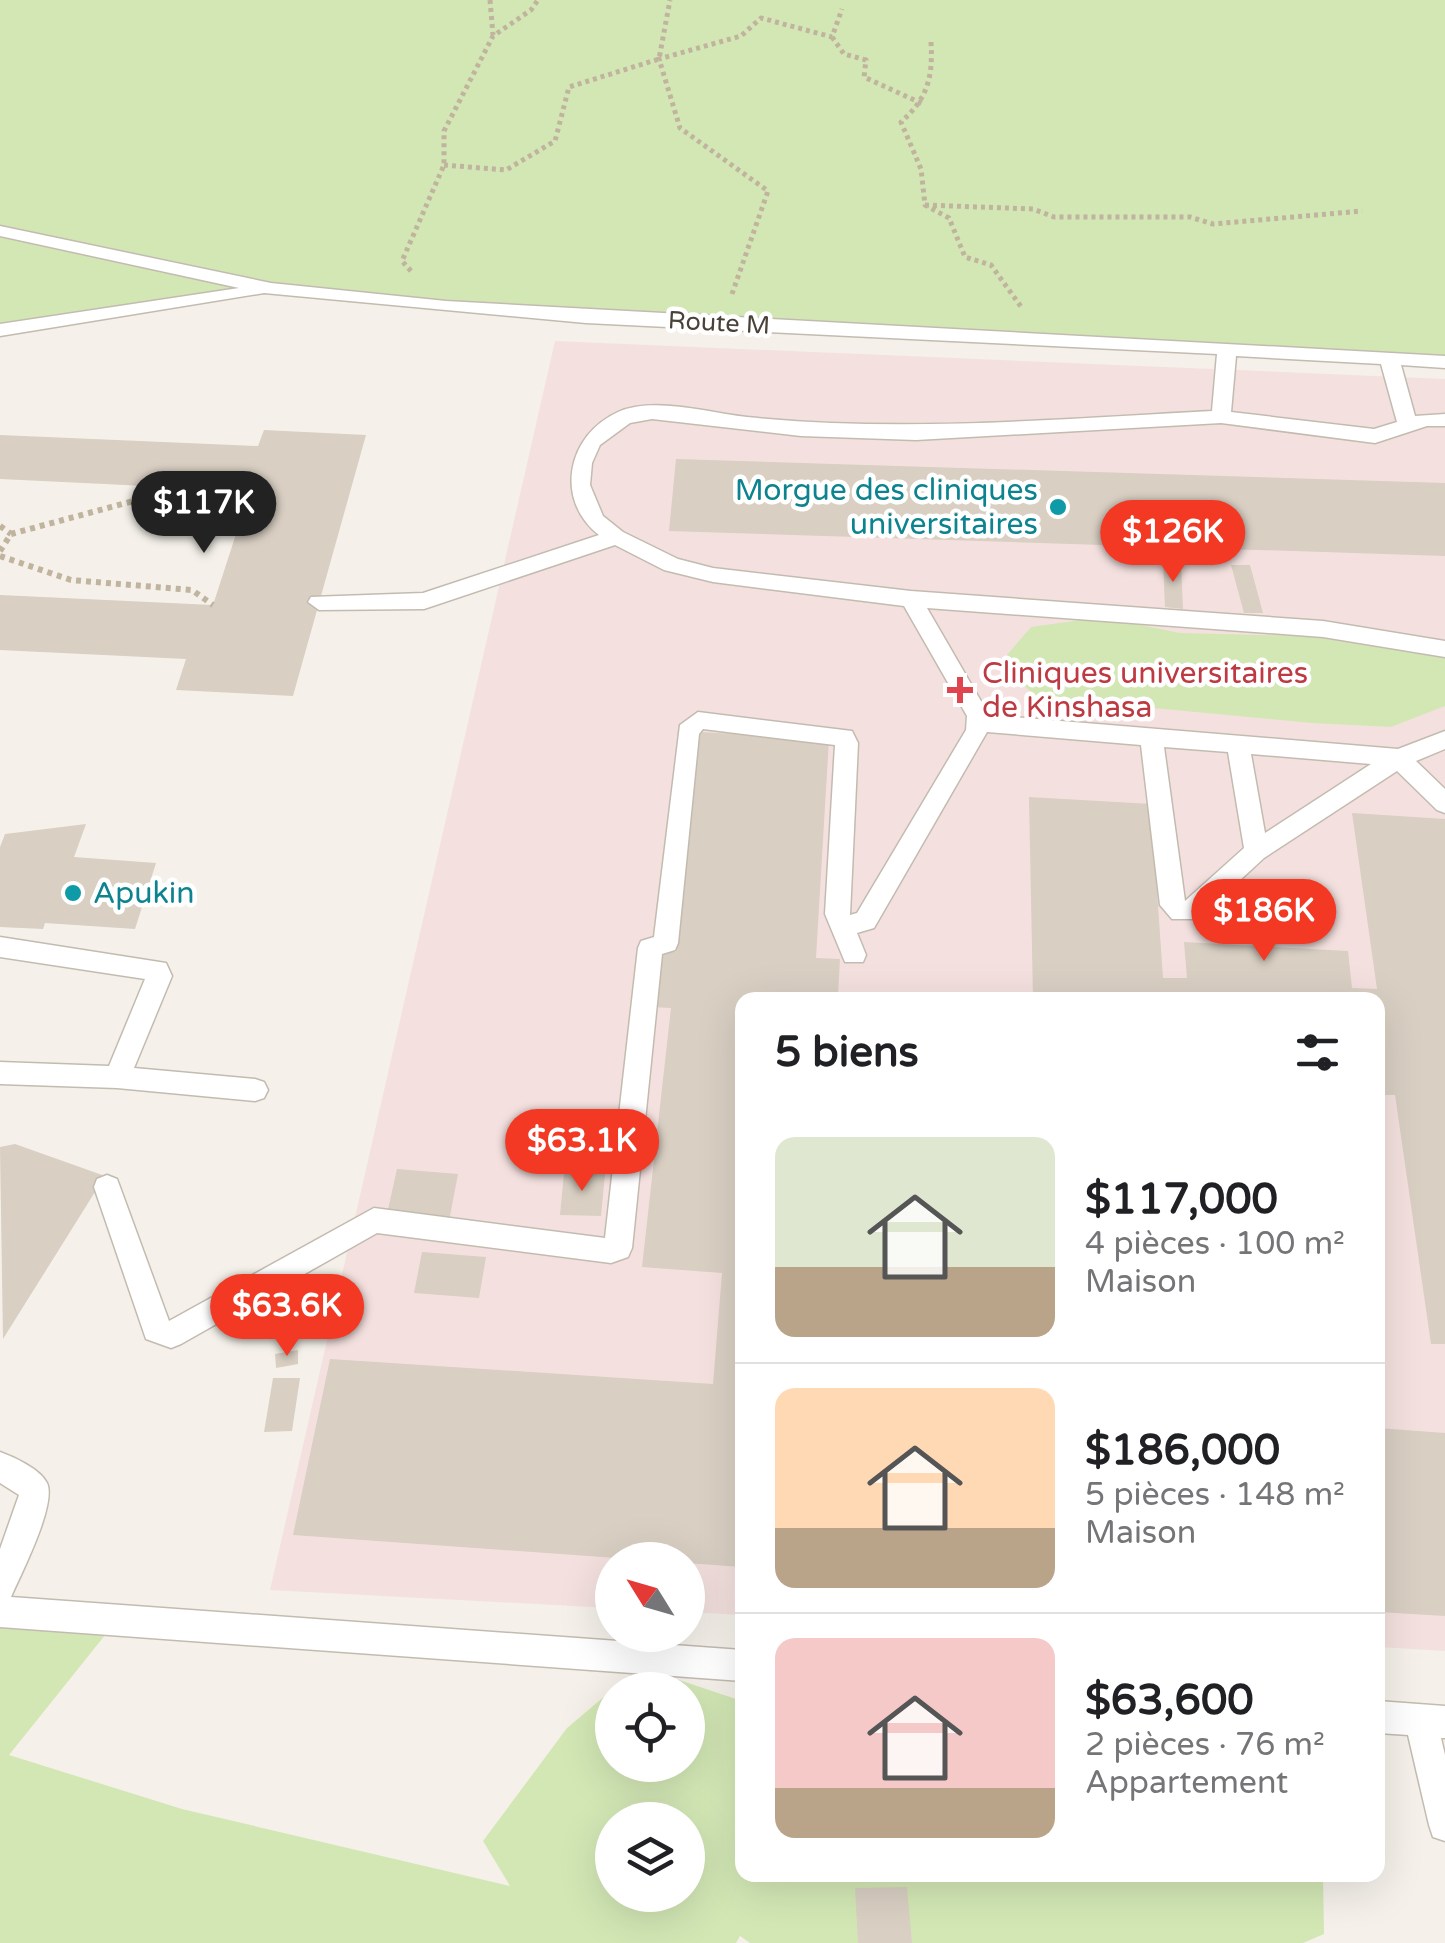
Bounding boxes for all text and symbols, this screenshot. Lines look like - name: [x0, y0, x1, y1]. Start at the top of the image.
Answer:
- street label: Route M: [667, 305, 771, 341]
- pin: $117K: [134, 471, 274, 556]
- place label: Morgue des cliniques universitaires: [735, 472, 1038, 543]
- text: $117K: [153, 484, 255, 522]
- marker: Morgue des cliniques universitaires: [1047, 496, 1069, 518]
- pin: $126K: [1103, 500, 1243, 585]
- text: $126K: [1122, 513, 1224, 551]
- place label: Cliniques universitaires de Kinshasa: [982, 655, 1308, 726]
- marker: Cliniques universitaires de Kinshasa: [947, 677, 973, 703]
- place label: Apukin: [93, 875, 195, 912]
- pin: $186K: [1194, 879, 1334, 964]
- marker: Apukin: [62, 882, 84, 904]
- text: $186K: [1213, 892, 1315, 930]
- icon: filters: [1290, 1025, 1345, 1080]
- text: 5 biens: [775, 1027, 919, 1078]
- pin: $63.1K: [501, 1109, 663, 1194]
- text: $63.1K: [527, 1122, 637, 1160]
- text: $117,000: [1085, 1174, 1278, 1225]
- icon: home: [855, 1177, 975, 1297]
- text: 4 pièces · 100 m²: [1085, 1225, 1345, 1263]
- text: Maison: [1085, 1263, 1196, 1301]
- pin: $63.6K: [206, 1274, 368, 1359]
- text: $63.6K: [232, 1287, 342, 1325]
- text: $186,000: [1085, 1425, 1280, 1476]
- icon: home: [855, 1428, 975, 1548]
- text: 5 pièces · 148 m²: [1085, 1476, 1345, 1514]
- text: Maison: [1085, 1514, 1196, 1552]
- north arrow: [595, 1542, 705, 1652]
- map controls: [595, 1542, 705, 1912]
- button: locate: [595, 1672, 705, 1782]
- text: $63,600: [1085, 1675, 1254, 1726]
- icon: home: [855, 1678, 975, 1798]
- text: 2 pièces · 76 m²: [1085, 1726, 1325, 1764]
- text: Appartement: [1085, 1764, 1288, 1802]
- button: layers: [595, 1802, 705, 1912]

